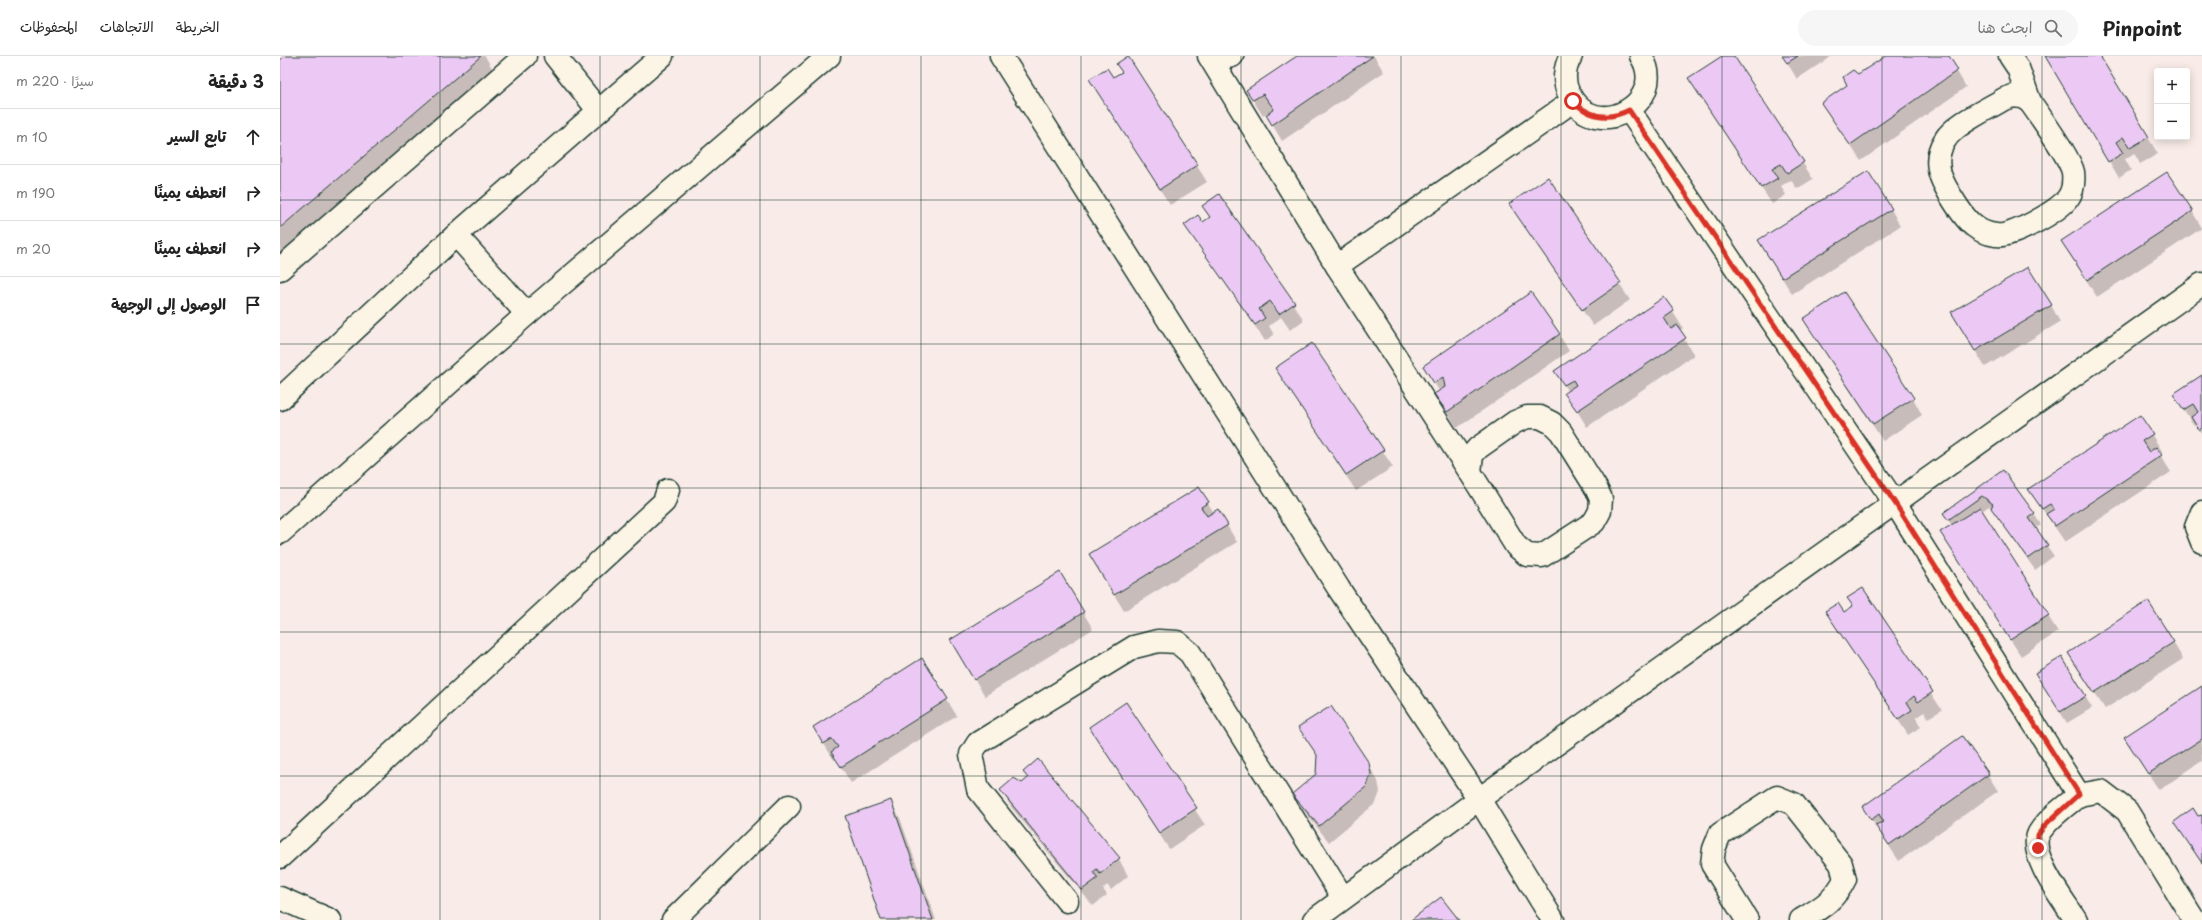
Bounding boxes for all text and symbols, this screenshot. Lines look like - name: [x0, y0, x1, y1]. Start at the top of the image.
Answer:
- search box: [1798, 10, 2078, 46]
- text: Pinpoint: [2102, 14, 2182, 42]
- text: ابحث هنا: [1977, 15, 2032, 38]
- text: المحفوظات: [20, 16, 78, 37]
- text: الاتجاهات: [100, 16, 154, 37]
- text: الخريطة: [176, 16, 219, 37]
- icon: search: [2042, 17, 2064, 39]
- text: 3 دقيقة: [208, 68, 264, 94]
- map controls: [2154, 68, 2190, 140]
- button: +: [2154, 68, 2190, 104]
- text: سيرًا · 220 m: [16, 71, 94, 90]
- route start: [1564, 92, 1582, 110]
- button: −: [2154, 104, 2190, 140]
- text: تابع السير: [168, 124, 226, 147]
- icon: ahead: [242, 126, 264, 148]
- text: 10 m: [16, 127, 47, 146]
- text: انعطف يمينًا: [154, 180, 226, 203]
- icon: right: [242, 182, 264, 204]
- text: 190 m: [16, 183, 55, 202]
- text: انعطف يمينًا: [154, 236, 226, 259]
- icon: right: [242, 238, 264, 260]
- text: 20 m: [16, 239, 51, 258]
- text: الوصول إلى الوجهة: [111, 292, 226, 315]
- icon: arrive: [242, 294, 264, 316]
- route end: [2029, 839, 2047, 857]

